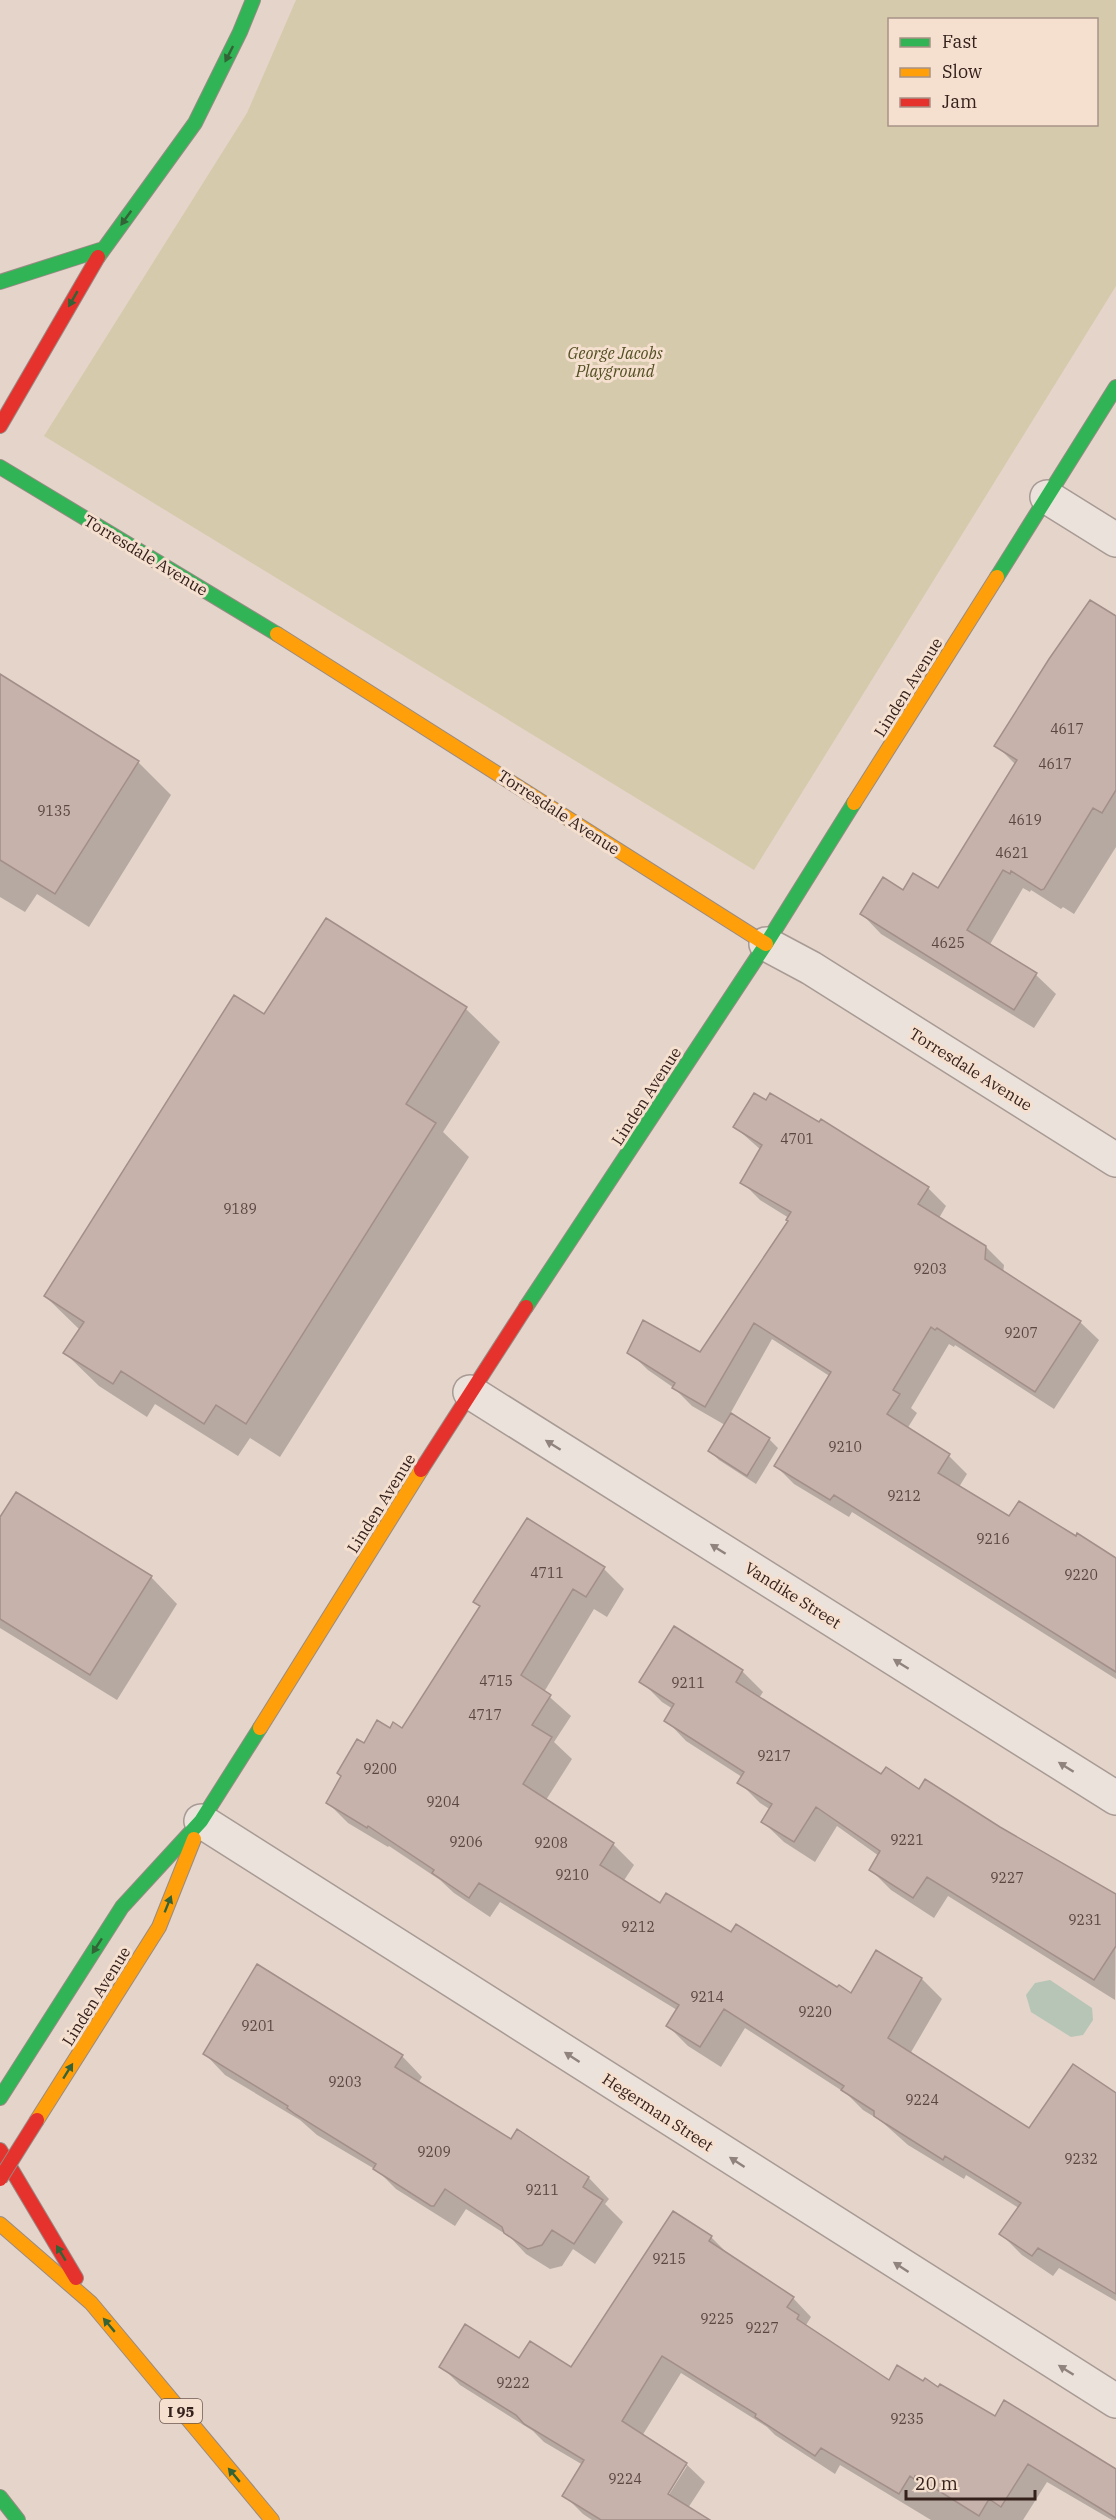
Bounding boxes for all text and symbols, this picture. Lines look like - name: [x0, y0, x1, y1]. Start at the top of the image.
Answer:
- legend: [888, 18, 1098, 126]
- text: Fast: [942, 30, 977, 53]
- one-way arrow: [225, 45, 234, 62]
- text: Slow: [942, 60, 982, 83]
- text: Jam: [942, 90, 977, 113]
- one-way arrow: [120, 210, 132, 225]
- one-way arrow: [68, 291, 79, 307]
- park label: George Jacobs Playground: [567, 343, 663, 381]
- street label: Torresdale Avenue: [80, 510, 212, 600]
- street label: Linden Avenue: [870, 634, 946, 740]
- house number: 4617: [1050, 720, 1084, 738]
- house number: 4617: [1038, 755, 1072, 773]
- street label: Torresdale Avenue: [494, 765, 624, 859]
- house number: 9135: [37, 802, 71, 820]
- house number: 4619: [1008, 811, 1042, 829]
- house number: 4621: [995, 844, 1029, 862]
- house number: 4625: [931, 934, 965, 952]
- street label: Torresdale Avenue: [906, 1023, 1036, 1115]
- street label: Linden Avenue: [607, 1043, 685, 1149]
- house number: 4701: [780, 1130, 814, 1148]
- house number: 9189: [223, 1200, 257, 1218]
- house number: 9203: [913, 1260, 947, 1278]
- house number: 9207: [1004, 1324, 1038, 1342]
- house number: 9210: [828, 1438, 862, 1456]
- one-way arrow: [545, 1439, 562, 1450]
- street label: Linden Avenue: [343, 1450, 419, 1556]
- house number: 9212: [887, 1487, 921, 1505]
- house number: 9216: [976, 1530, 1010, 1548]
- one-way arrow: [710, 1543, 727, 1554]
- street label: Vandike Street: [741, 1557, 845, 1633]
- house number: 4711: [530, 1564, 564, 1582]
- house number: 9220: [1064, 1566, 1098, 1584]
- one-way arrow: [893, 1658, 909, 1669]
- house number: 4715: [479, 1672, 513, 1690]
- house number: 9211: [671, 1674, 705, 1692]
- house number: 4717: [468, 1706, 502, 1724]
- house number: 9217: [757, 1747, 791, 1765]
- house number: 9200: [363, 1760, 397, 1778]
- one-way arrow: [1058, 1762, 1075, 1773]
- house number: 9204: [426, 1793, 460, 1811]
- house number: 9221: [890, 1831, 924, 1849]
- house number: 9206: [449, 1833, 483, 1851]
- house number: 9208: [534, 1834, 568, 1852]
- house number: 9210: [555, 1866, 589, 1884]
- house number: 9227: [990, 1869, 1024, 1887]
- one-way arrow: [163, 1894, 173, 1912]
- house number: 9231: [1068, 1911, 1102, 1929]
- house number: 9212: [621, 1918, 655, 1936]
- one-way arrow: [91, 1938, 103, 1954]
- street label: Linden Avenue: [58, 1943, 134, 2049]
- house number: 9214: [690, 1988, 724, 2006]
- house number: 9220: [798, 2003, 832, 2021]
- house number: 9201: [241, 2017, 275, 2035]
- one-way arrow: [564, 2052, 580, 2063]
- one-way arrow: [62, 2063, 73, 2079]
- street label: Hegerman Street: [599, 2069, 718, 2156]
- house number: 9203: [328, 2073, 362, 2091]
- house number: 9224: [905, 2091, 939, 2109]
- house number: 9209: [417, 2143, 451, 2161]
- house number: 9232: [1064, 2150, 1098, 2168]
- one-way arrow: [729, 2156, 745, 2167]
- house number: 9211: [525, 2181, 559, 2199]
- one-way arrow: [55, 2245, 66, 2261]
- house number: 9215: [652, 2250, 686, 2268]
- one-way arrow: [893, 2261, 909, 2272]
- house number: 9225: [700, 2310, 734, 2328]
- one-way arrow: [104, 2318, 116, 2333]
- house number: 9227: [745, 2319, 779, 2337]
- one-way arrow: [1058, 2365, 1074, 2376]
- house number: 9222: [496, 2374, 530, 2392]
- road number: I 95: [160, 2399, 202, 2423]
- house number: 9235: [890, 2410, 924, 2428]
- scale bar: [906, 2463, 1035, 2501]
- one-way arrow: [228, 2467, 241, 2483]
- house number: 9224: [608, 2470, 642, 2488]
- text: 20 m: [915, 2472, 958, 2495]

